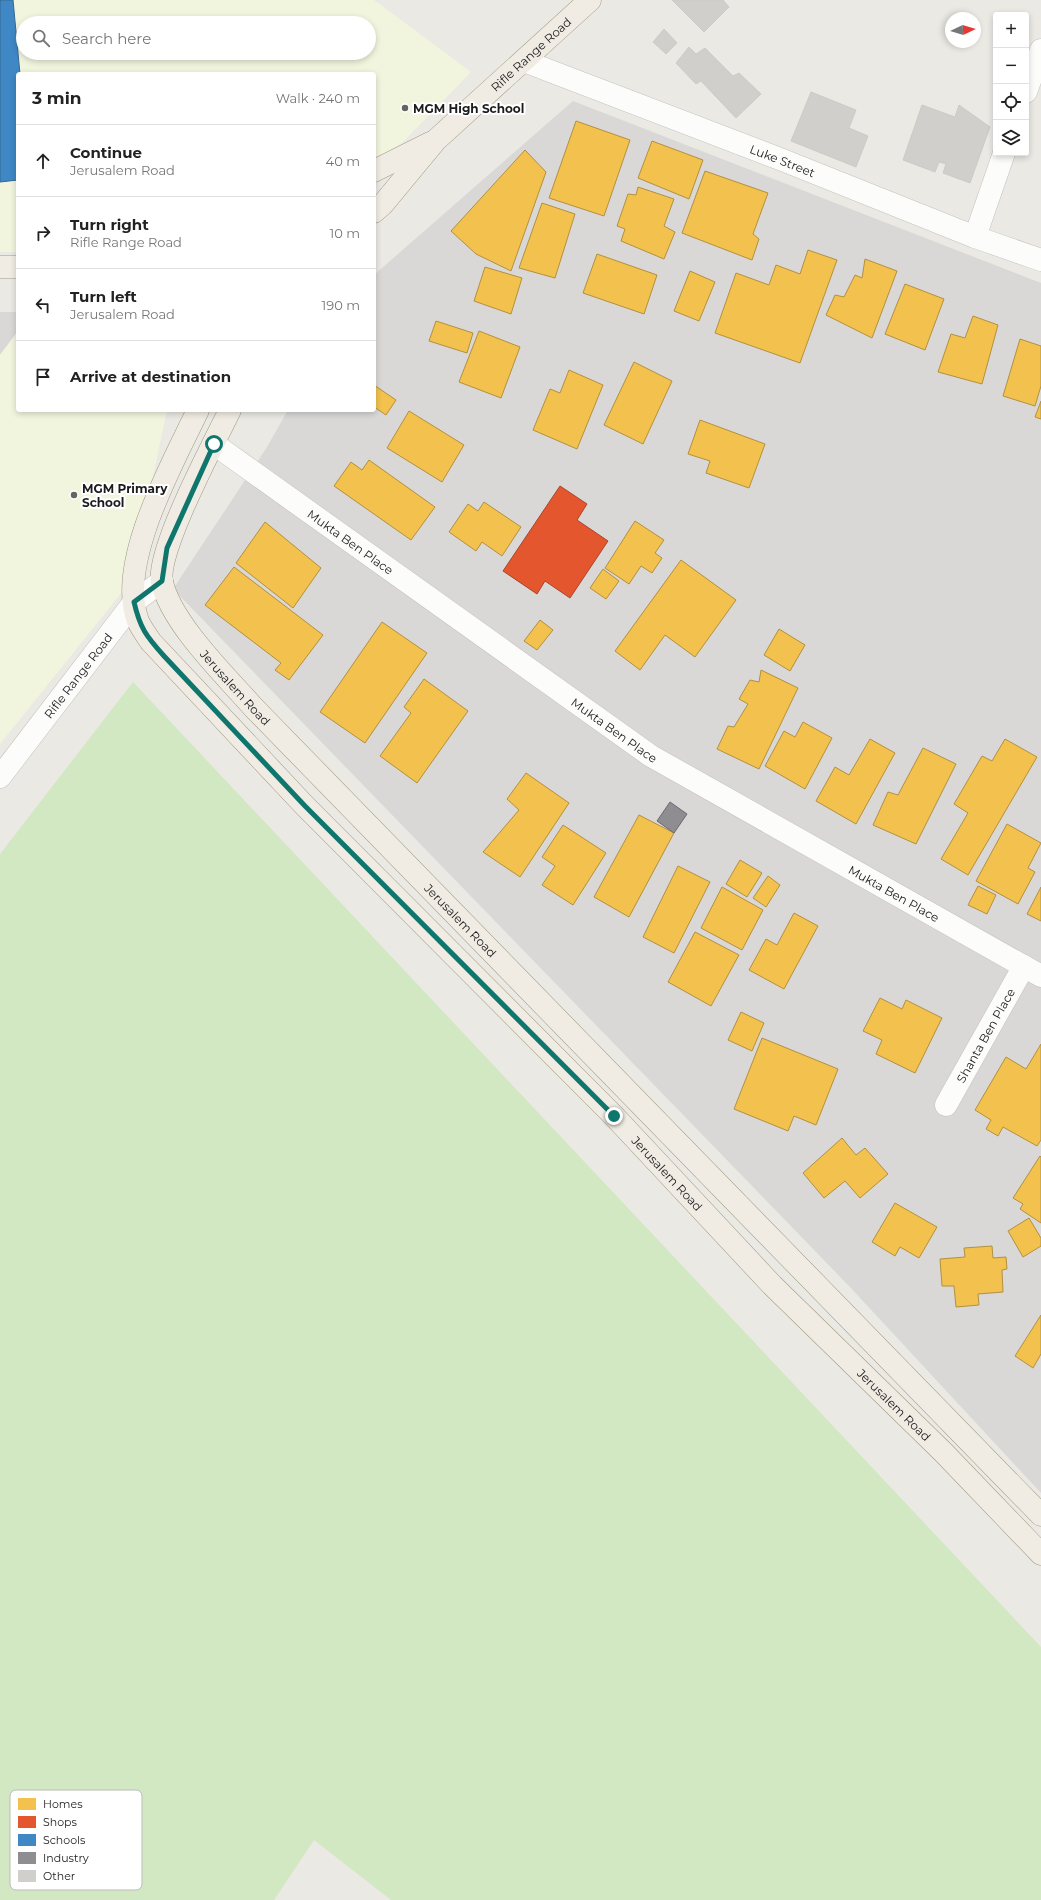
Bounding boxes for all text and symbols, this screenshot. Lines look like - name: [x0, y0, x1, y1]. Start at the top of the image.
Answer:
- north arrow: [945, 12, 981, 48]
- map controls: [993, 12, 1029, 156]
- button: +: [993, 12, 1029, 48]
- street label: Rifle Range Road: [487, 14, 574, 94]
- search box: [16, 16, 376, 60]
- icon: search: [30, 27, 52, 49]
- text: Search here: [62, 29, 151, 48]
- button: −: [993, 48, 1029, 84]
- button: locate: [993, 84, 1029, 120]
- text: 3 min: [32, 88, 82, 108]
- text: Walk · 240 m: [276, 90, 360, 106]
- place label: MGM High School: [413, 101, 524, 116]
- marker: MGM High School: [400, 103, 410, 113]
- button: layers: [993, 120, 1029, 156]
- street label: Luke Street: [748, 141, 817, 180]
- text: Continue: [70, 143, 142, 162]
- icon: ahead: [32, 150, 54, 172]
- text: 40 m: [326, 153, 360, 169]
- text: Jerusalem Road: [70, 162, 175, 178]
- text: Turn right: [70, 215, 149, 234]
- icon: right: [32, 222, 54, 244]
- text: 10 m: [330, 225, 360, 241]
- text: Rifle Range Road: [70, 234, 182, 250]
- text: Turn left: [70, 287, 137, 306]
- icon: left: [32, 294, 54, 316]
- text: 190 m: [322, 297, 360, 313]
- text: Jerusalem Road: [70, 306, 175, 322]
- icon: arrive: [32, 366, 54, 388]
- text: Arrive at destination: [70, 367, 231, 386]
- route start: [205, 435, 223, 453]
- place label: MGM Primary School: [82, 481, 168, 510]
- marker: MGM Primary School: [69, 490, 79, 500]
- street label: Mukta Ben Place: [305, 506, 397, 577]
- street label: Rifle Range Road: [40, 630, 115, 721]
- street label: Jerusalem Road: [197, 646, 274, 728]
- street label: Mukta Ben Place: [569, 694, 660, 766]
- street label: Mukta Ben Place: [846, 861, 942, 925]
- street label: Jerusalem Road: [421, 879, 500, 960]
- street label: Shanta Ben Place: [953, 985, 1018, 1085]
- route end: [605, 1107, 623, 1125]
- street label: Jerusalem Road: [628, 1132, 706, 1214]
- street label: Jerusalem Road: [854, 1365, 934, 1444]
- legend: [10, 1790, 142, 1890]
- text: Homes: [43, 1797, 83, 1811]
- text: Shops: [43, 1815, 78, 1829]
- text: Schools: [43, 1833, 86, 1847]
- text: Industry: [43, 1851, 89, 1865]
- text: Other: [43, 1869, 75, 1883]

